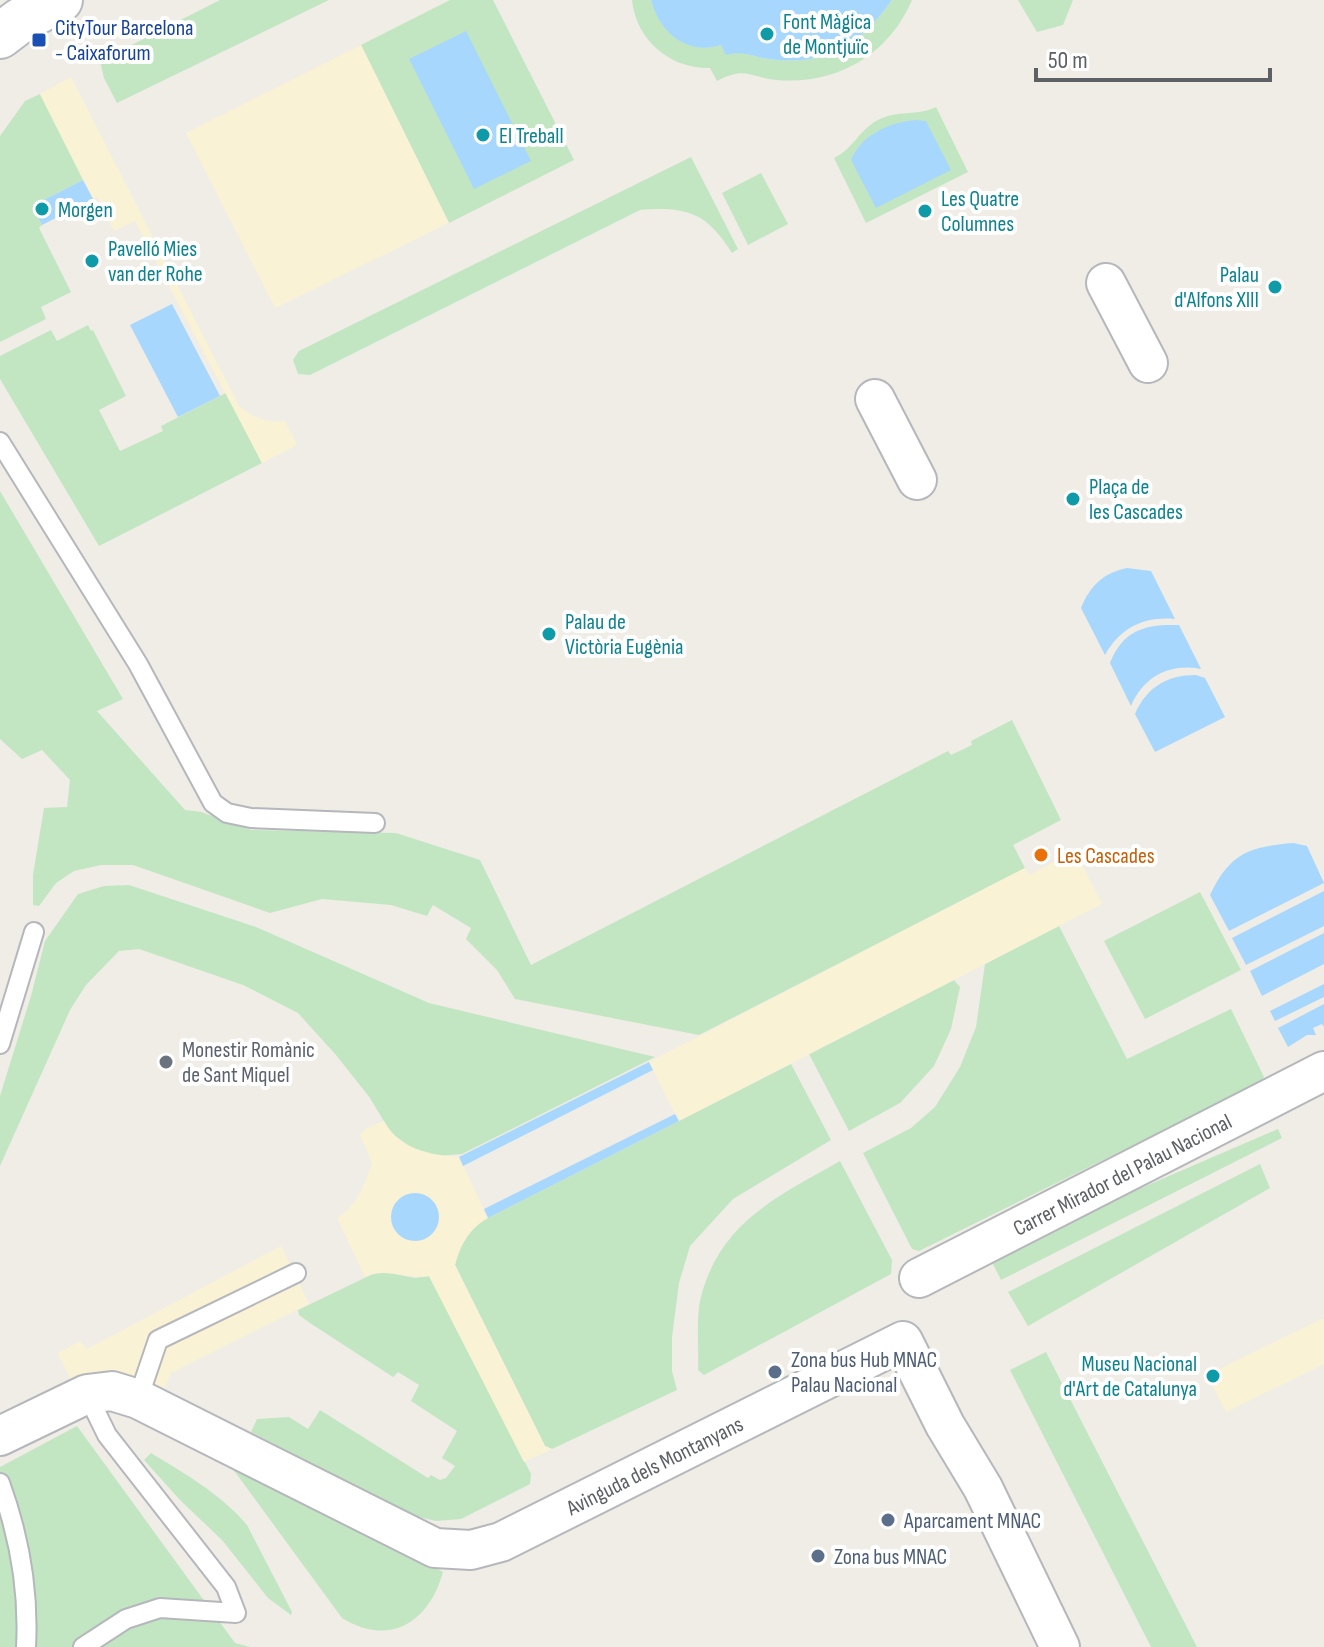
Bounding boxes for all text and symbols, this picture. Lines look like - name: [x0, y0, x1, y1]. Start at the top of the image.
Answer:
- place label: Font Màgica de Montjuïc: [783, 9, 871, 61]
- place label: CityTour Barcelona - Caixaforum: [55, 15, 194, 67]
- marker: Font Màgica de Montjuïc: [758, 25, 776, 43]
- marker: CityTour Barcelona - Caixaforum: [30, 31, 48, 49]
- scale bar: [1036, 32, 1270, 82]
- text: 50 m: [1048, 46, 1088, 75]
- place label: El Treball: [499, 123, 564, 150]
- marker: El Treball: [474, 126, 492, 144]
- place label: Les Quatre Columnes: [941, 186, 1019, 238]
- place label: Morgen: [58, 197, 113, 224]
- marker: Morgen: [33, 200, 51, 218]
- marker: Les Quatre Columnes: [916, 202, 934, 220]
- place label: Pavelló Mies van der Rohe: [108, 236, 203, 288]
- marker: Pavelló Mies van der Rohe: [83, 252, 101, 270]
- place label: Palau d'Alfons XIII: [1174, 262, 1259, 314]
- marker: Palau d'Alfons XIII: [1266, 278, 1284, 296]
- place label: Plaça de les Cascades: [1089, 474, 1183, 526]
- marker: Plaça de les Cascades: [1064, 490, 1082, 508]
- place label: Palau de Victòria Eugènia: [565, 609, 683, 661]
- marker: Palau de Victòria Eugènia: [540, 625, 558, 643]
- place label: Les Cascades: [1057, 843, 1155, 870]
- marker: Les Cascades: [1032, 846, 1050, 864]
- place label: Monestir Romànic de Sant Miquel: [182, 1037, 315, 1089]
- marker: Monestir Romànic de Sant Miquel: [157, 1053, 175, 1071]
- street label: Carrer Mirador del Palau Nacional: [1009, 1109, 1236, 1243]
- place label: Zona bus Hub MNAC Palau Nacional: [791, 1347, 937, 1399]
- place label: Museu Nacional d'Art de Catalunya: [1063, 1351, 1197, 1403]
- marker: Zona bus Hub MNAC Palau Nacional: [766, 1363, 784, 1381]
- marker: Museu Nacional d'Art de Catalunya: [1204, 1367, 1222, 1385]
- street label: Avinguda dels Montanyans: [561, 1411, 748, 1523]
- place label: Aparcament MNAC: [903, 1508, 1041, 1535]
- marker: Aparcament MNAC: [879, 1511, 897, 1529]
- place label: Zona bus MNAC: [834, 1544, 947, 1571]
- marker: Zona bus MNAC: [809, 1547, 827, 1565]

